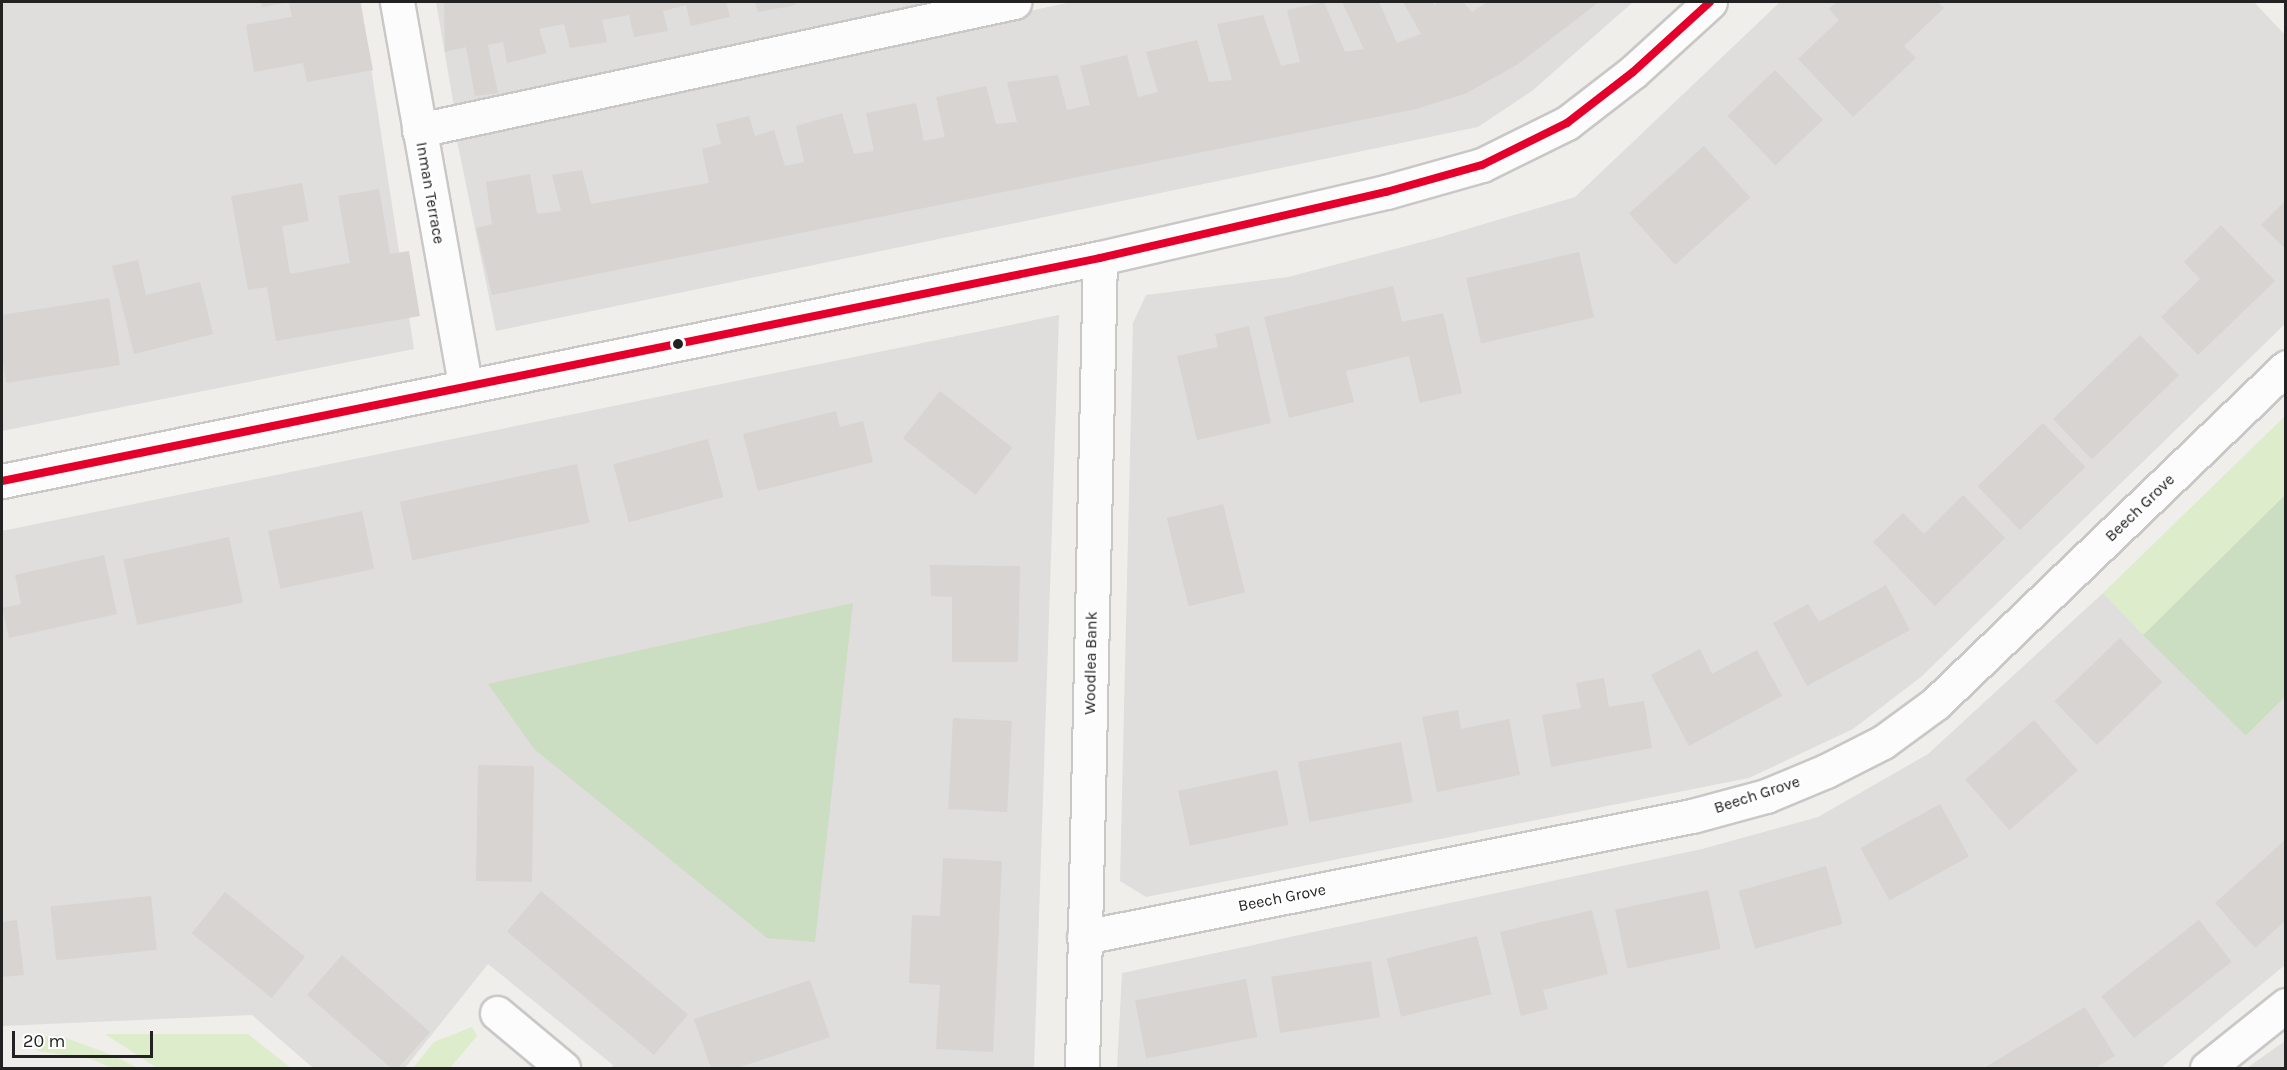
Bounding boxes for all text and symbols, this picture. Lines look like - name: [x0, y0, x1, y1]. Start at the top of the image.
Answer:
- street label: Inman Terrace: [412, 140, 448, 246]
- unlabelled marker: [672, 338, 684, 350]
- street label: Beech Grove: [2101, 470, 2179, 546]
- street label: Woodlea Bank: [1080, 611, 1102, 715]
- street label: Beech Grove: [1712, 772, 1802, 818]
- street label: Beech Grove: [1236, 880, 1328, 916]
- scale bar: [15, 1019, 156, 1057]
- text: 20 m: [23, 1030, 65, 1052]

